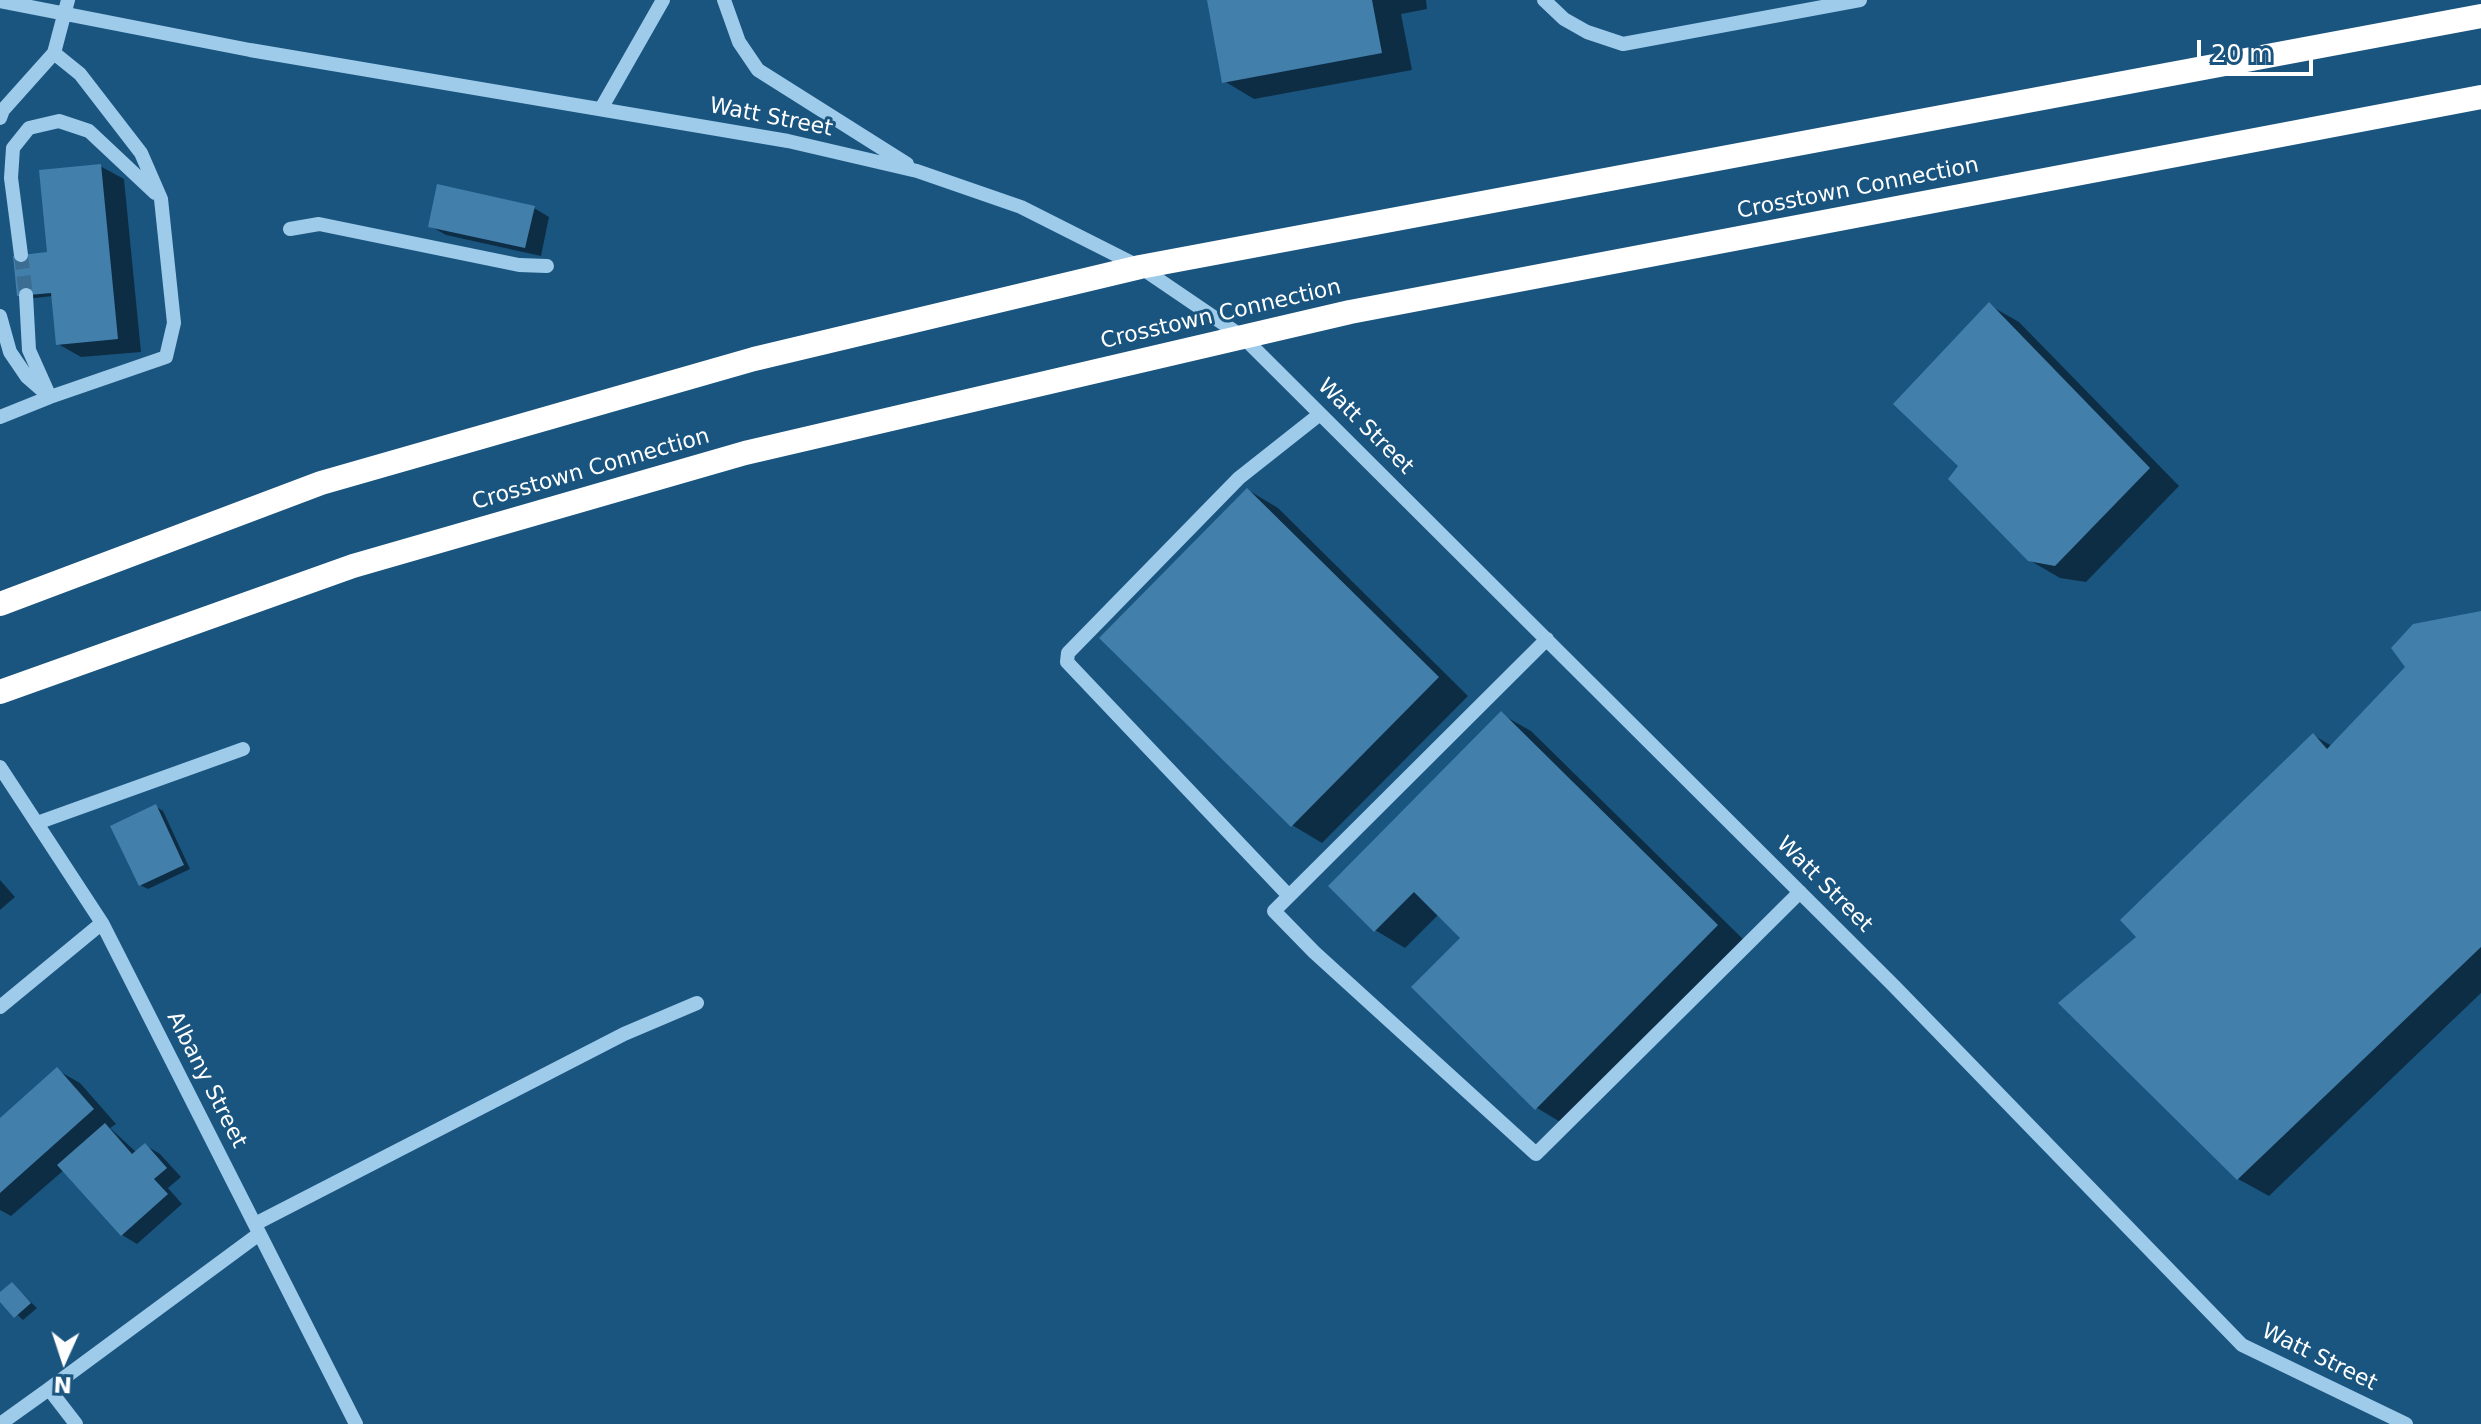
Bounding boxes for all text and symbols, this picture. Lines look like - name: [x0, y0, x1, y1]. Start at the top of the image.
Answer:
- scale bar: [2201, 24, 2317, 74]
- text: 20 m: [2211, 40, 2273, 68]
- street label: Watt Street: [707, 93, 835, 143]
- street label: Crosstown Connection: [1735, 153, 1981, 225]
- street label: Crosstown Connection: [1098, 274, 1344, 356]
- street label: Watt Street: [1311, 373, 1419, 481]
- street label: Crosstown Connection: [469, 423, 713, 517]
- street label: Watt Street: [1770, 831, 1878, 939]
- street label: Albany Street: [160, 1007, 252, 1153]
- street label: Watt Street: [2257, 1319, 2381, 1397]
- north arrow: [24, 1320, 104, 1400]
- text: N: [53, 1372, 73, 1397]

